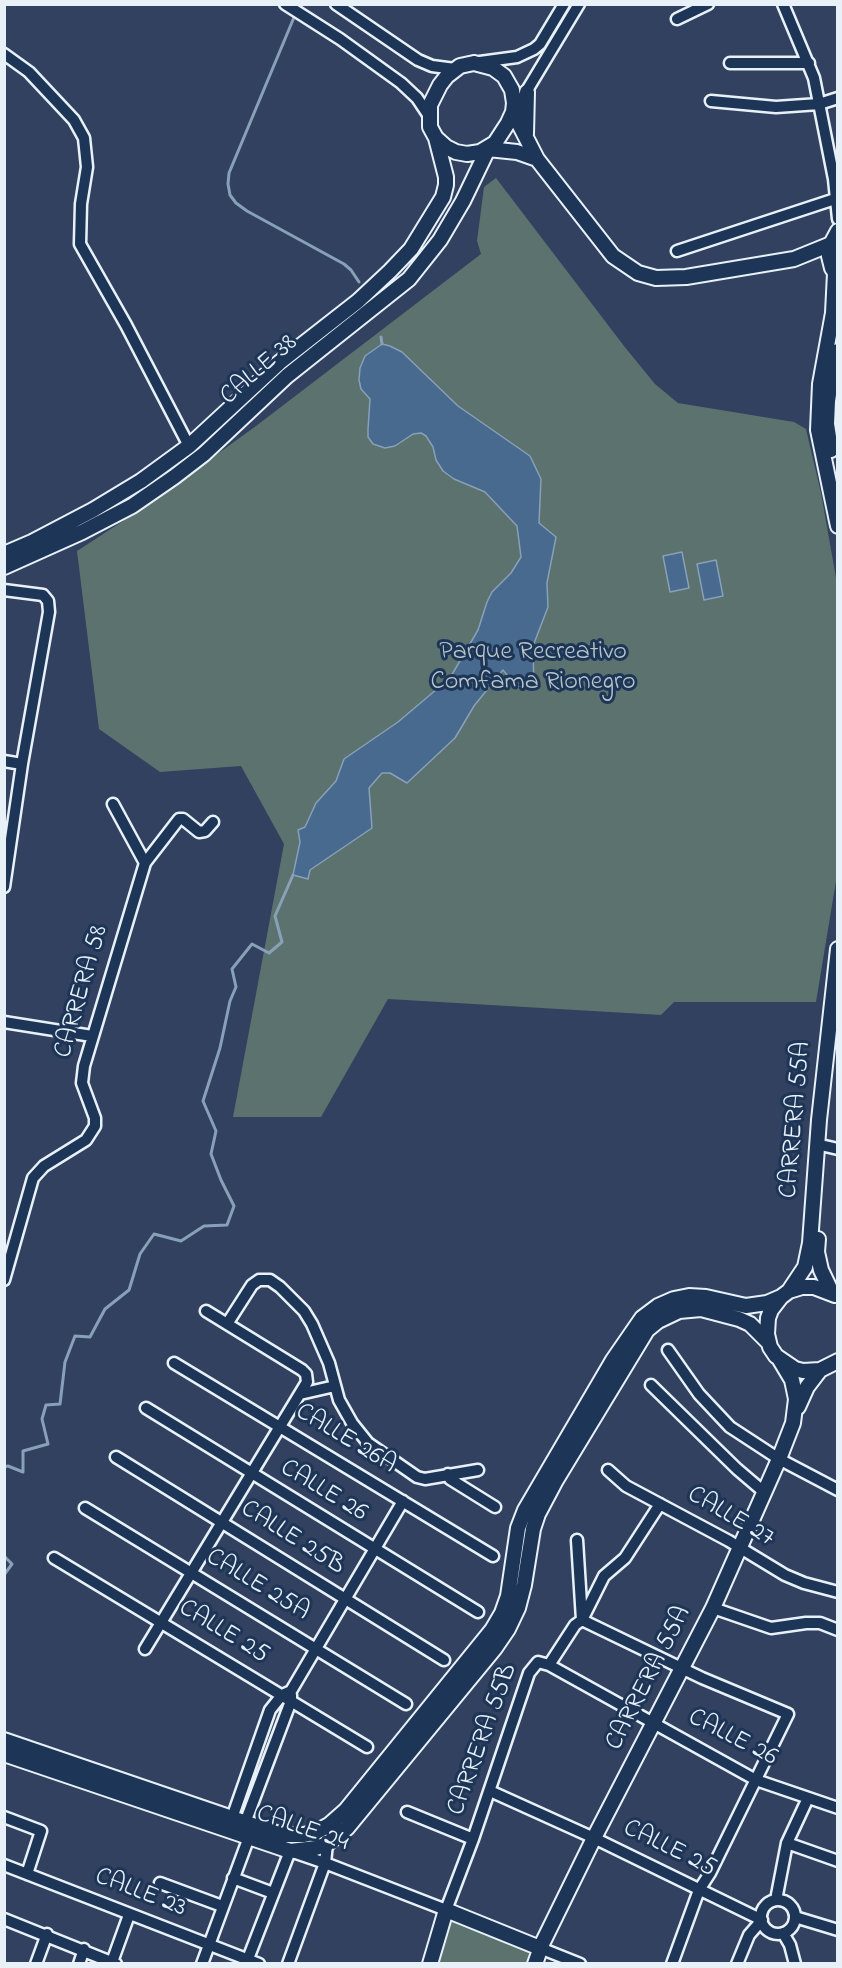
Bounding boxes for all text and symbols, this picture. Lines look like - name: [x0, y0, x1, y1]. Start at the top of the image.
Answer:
- street label: CALLE 38: [215, 329, 305, 413]
- park label: Parque Recreativo Comfama Rionegro: [430, 638, 636, 700]
- street label: CARRERA 58: [49, 922, 117, 1062]
- street label: CARRERA 55A: [775, 1040, 819, 1200]
- street label: CALLE 26A: [289, 1398, 401, 1482]
- street label: CALLE 26: [274, 1454, 372, 1530]
- street label: CALLE 27: [681, 1481, 779, 1555]
- street label: CALLE 25B: [234, 1495, 350, 1583]
- street label: CALLE 25A: [199, 1543, 315, 1629]
- street label: CALLE 25: [172, 1594, 274, 1672]
- street label: CARRERA 55A: [600, 1602, 700, 1756]
- street label: CARRERA 55B: [442, 1660, 526, 1820]
- street label: CALLE 26: [682, 1703, 782, 1775]
- street label: CALLE 24: [252, 1800, 352, 1860]
- street label: CALLE 25: [617, 1814, 721, 1886]
- street label: CALLE 23: [90, 1862, 190, 1926]

